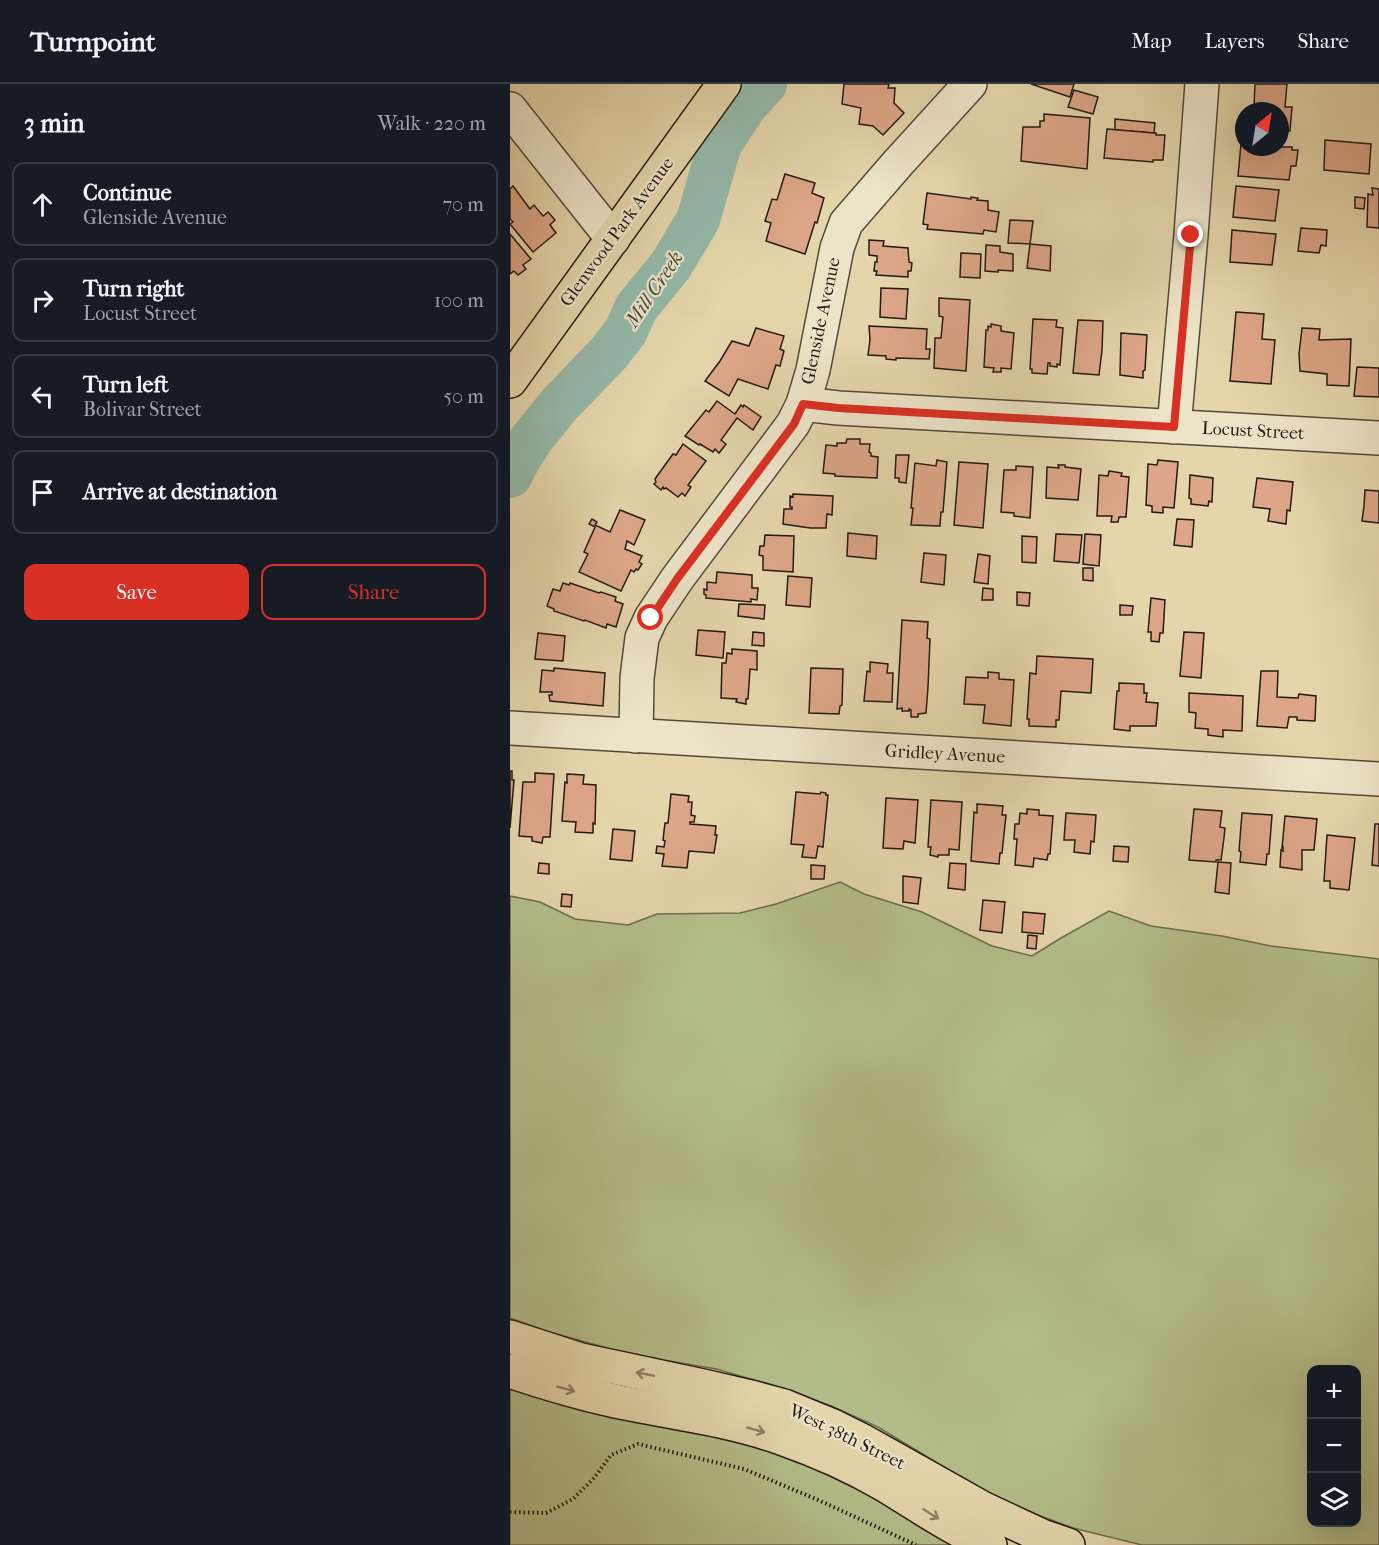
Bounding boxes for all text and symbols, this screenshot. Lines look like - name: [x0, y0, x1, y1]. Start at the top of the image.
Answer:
- text: Turnpoint: [30, 25, 156, 58]
- text: Map: [1131, 29, 1172, 53]
- text: Layers: [1205, 29, 1264, 53]
- text: Share: [1297, 29, 1349, 53]
- north arrow: [1235, 102, 1289, 156]
- text: 3 min: [24, 108, 85, 139]
- text: Walk · 220 m: [378, 112, 486, 135]
- street label: Glenwood Park Avenue: [556, 153, 678, 311]
- text: Continue: [83, 180, 172, 206]
- icon: ahead: [26, 188, 59, 221]
- text: 70 m: [442, 193, 484, 216]
- text: Glenside Avenue: [83, 206, 227, 229]
- route end: [1177, 221, 1203, 247]
- water label: Mill Creek: [619, 247, 688, 333]
- street label: Glenside Avenue: [797, 255, 845, 386]
- text: Turn right: [83, 276, 184, 302]
- icon: right: [26, 284, 59, 317]
- text: 100 m: [434, 289, 484, 312]
- text: Locust Street: [83, 302, 197, 325]
- text: Turn left: [83, 372, 169, 398]
- icon: left: [26, 380, 59, 413]
- text: 50 m: [443, 385, 484, 408]
- text: Bolivar Street: [83, 398, 202, 421]
- street label: Locust Street: [1201, 418, 1305, 444]
- icon: arrive: [26, 476, 59, 509]
- text: Arrive at destination: [83, 479, 277, 505]
- button: Save: [24, 564, 249, 620]
- button: Share: [261, 564, 486, 620]
- route start: [637, 604, 663, 630]
- street label: Gridley Avenue: [884, 740, 1006, 768]
- map controls: [1307, 1365, 1361, 1527]
- button: +: [1307, 1365, 1361, 1419]
- one-way arrow: [636, 1368, 656, 1379]
- one-way arrow: [556, 1383, 575, 1395]
- street label: West 38th Street: [785, 1399, 909, 1474]
- button: −: [1307, 1419, 1361, 1473]
- one-way arrow: [746, 1425, 765, 1436]
- button: layers: [1307, 1473, 1361, 1527]
- one-way arrow: [922, 1509, 939, 1521]

